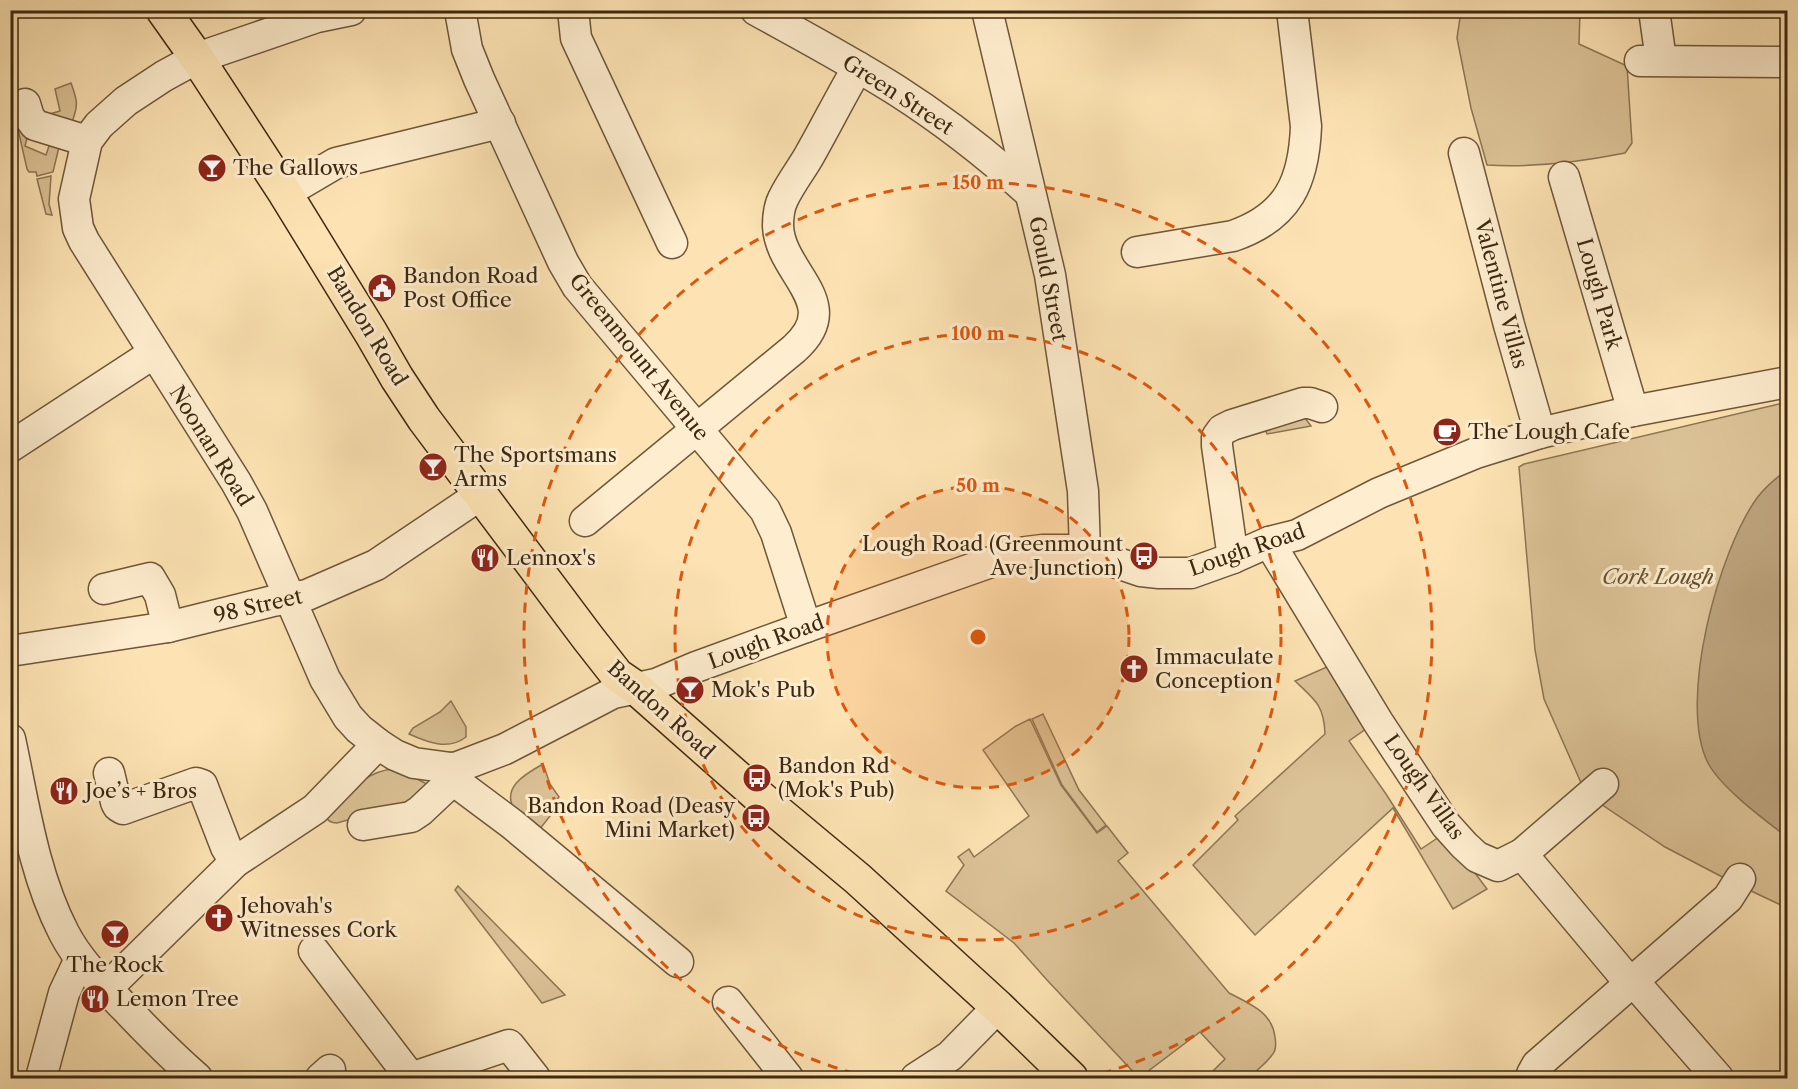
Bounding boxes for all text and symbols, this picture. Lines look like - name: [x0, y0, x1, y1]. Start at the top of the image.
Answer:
- street label: Green Street: [838, 49, 959, 140]
- bar icon: The Gallows: [196, 152, 228, 184]
- place label: The Gallows: [233, 155, 358, 180]
- text: 150 m: [952, 172, 1004, 194]
- street label: Gould Street: [1024, 214, 1073, 344]
- street label: Valentine Villas: [1469, 216, 1533, 371]
- street label: Lough Park: [1572, 235, 1628, 353]
- street label: Bandon Road: [322, 261, 413, 390]
- place label: Bandon Road Post Office: [403, 263, 538, 312]
- street label: Greenmount Avenue: [564, 268, 714, 445]
- public building icon: Bandon Road Post Office: [366, 272, 398, 304]
- text: 100 m: [951, 323, 1005, 345]
- street label: Noonan Road: [164, 381, 259, 511]
- cafe icon: The Lough Cafe: [1431, 416, 1463, 448]
- place label: The Lough Cafe: [1468, 419, 1630, 444]
- place label: The Sportsmans Arms: [453, 442, 617, 491]
- bar icon: The Sportsmans Arms: [417, 451, 449, 483]
- text: 50 m: [956, 475, 1000, 497]
- street label: Lough Road: [1185, 518, 1308, 581]
- place label: Lough Road (Greenmount Ave Junction): [862, 531, 1124, 580]
- bus stop icon: Lough Road (Greenmount Ave Junction): [1128, 540, 1160, 572]
- restaurant icon: Lennox's: [469, 542, 501, 574]
- place label: Lennox's: [506, 545, 596, 570]
- park label: Cork Lough: [1602, 564, 1714, 589]
- street label: 98 Street: [211, 583, 305, 628]
- street label: Lough Road: [705, 609, 827, 674]
- centre of rings: [968, 627, 988, 647]
- place label: Immaculate Conception: [1155, 644, 1274, 693]
- church icon: Immaculate Conception: [1118, 653, 1150, 685]
- street label: Bandon Road: [603, 655, 720, 764]
- bar icon: Mok's Pub: [674, 674, 706, 706]
- place label: Mok's Pub: [711, 677, 815, 702]
- street label: Lough Villas: [1379, 729, 1470, 844]
- place label: Bandon Rd (Mok's Pub): [778, 753, 894, 802]
- bus stop icon: Bandon Rd (Mok's Pub): [741, 762, 773, 794]
- restaurant icon: Joe’s + Bros: [48, 775, 80, 807]
- place label: Joe’s + Bros: [82, 778, 197, 803]
- place label: Bandon Road (Deasy Mini Market): [527, 793, 735, 842]
- bus stop icon: Bandon Road (Deasy Mini Market): [740, 802, 772, 834]
- place label: Jehovah's Witnesses Cork: [237, 893, 397, 942]
- church icon: Jehovah's Witnesses Cork: [203, 902, 235, 934]
- bar icon: The Rock: [99, 918, 131, 950]
- place label: The Rock: [66, 952, 165, 977]
- restaurant icon: Lemon Tree: [79, 983, 111, 1015]
- place label: Lemon Tree: [116, 986, 239, 1011]

